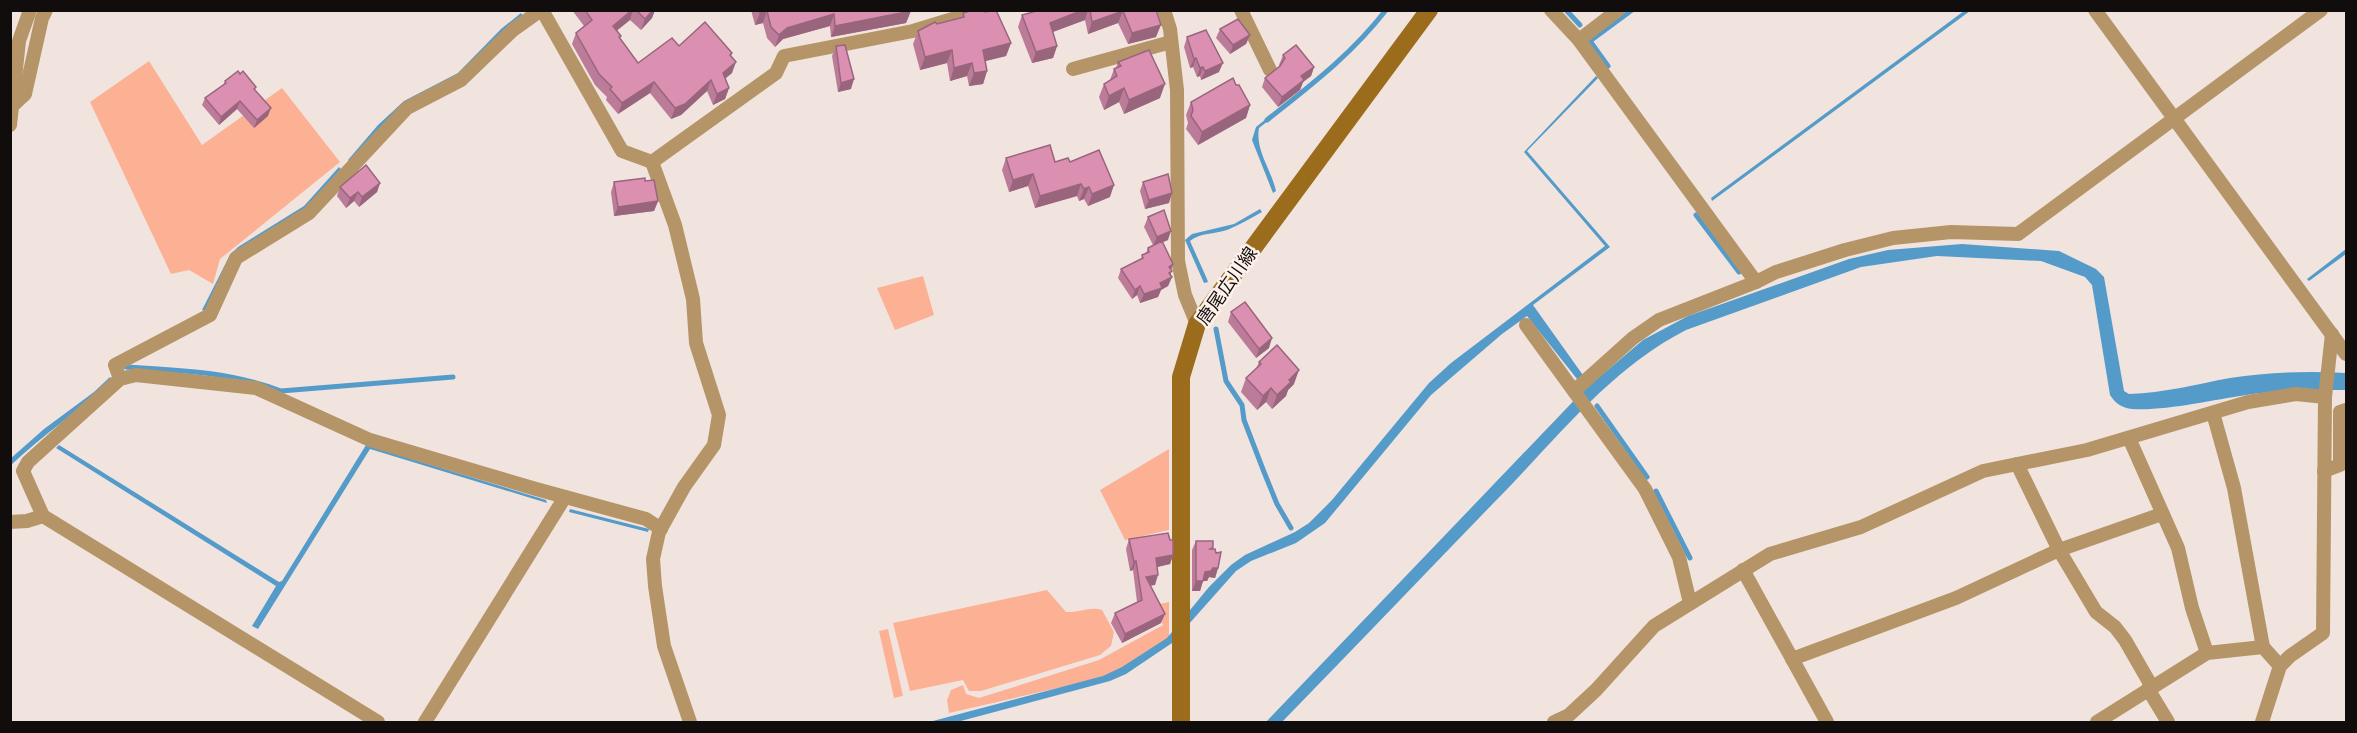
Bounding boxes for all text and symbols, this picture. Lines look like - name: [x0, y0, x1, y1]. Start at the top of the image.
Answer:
- street label: 唐尾広川線: [1191, 242, 1262, 329]

